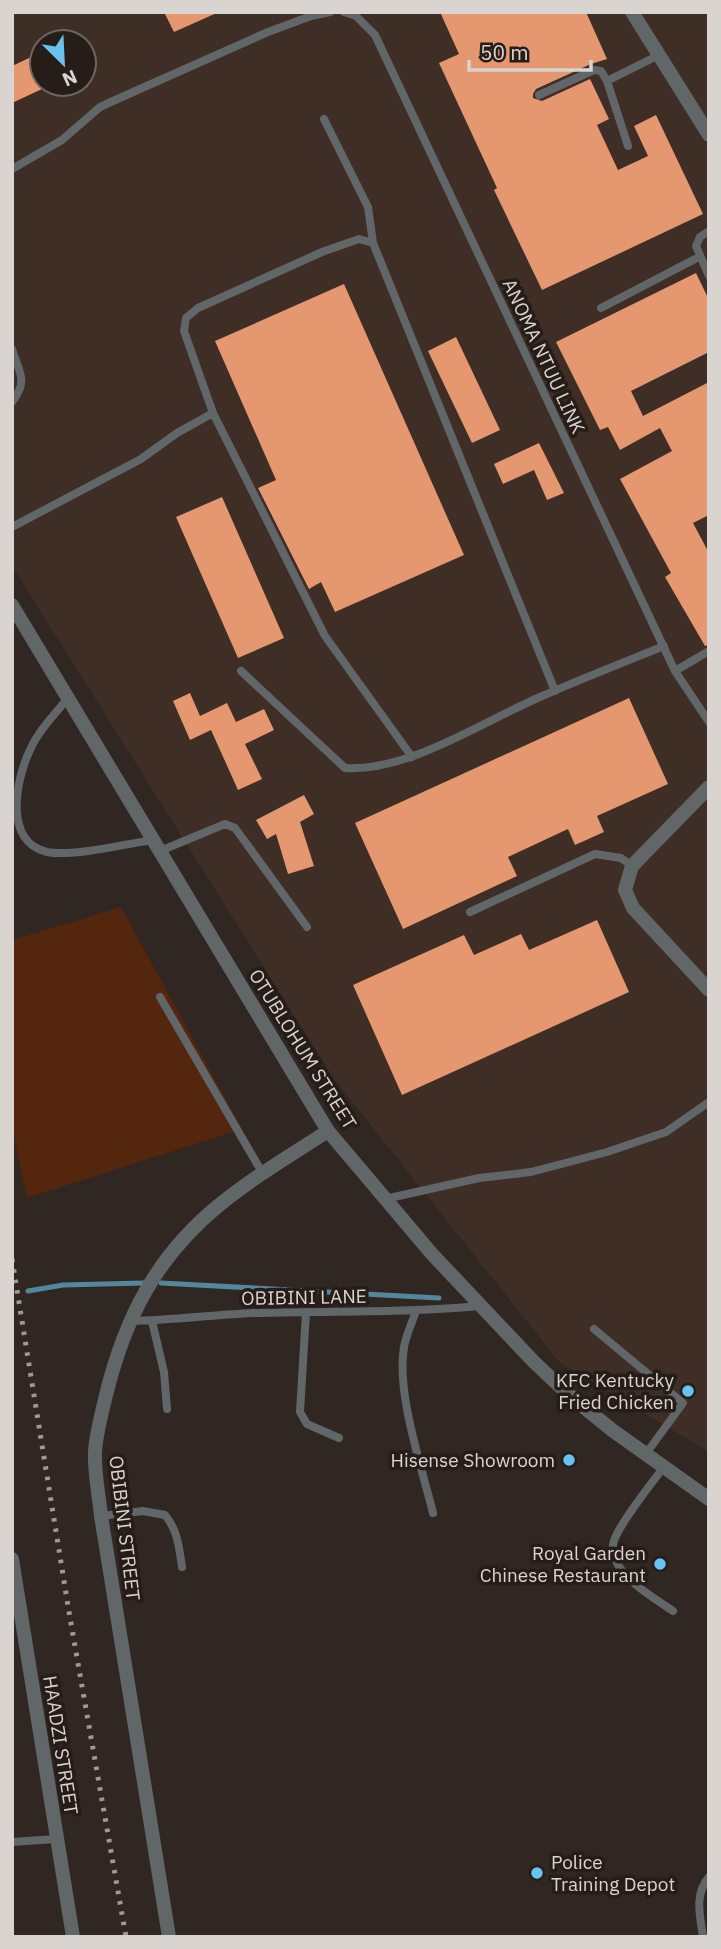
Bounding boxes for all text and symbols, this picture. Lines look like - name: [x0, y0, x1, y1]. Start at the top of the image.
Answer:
- north arrow: [28, 28, 98, 98]
- scale bar: [469, 28, 592, 72]
- text: 50 m: [480, 38, 529, 66]
- text: N: [59, 65, 81, 92]
- street label: ANOMA NTUU LINK: [498, 275, 590, 437]
- street label: OTUBLOHUM STREET: [244, 964, 362, 1134]
- street label: OBIBINI LANE: [241, 1284, 367, 1310]
- place label: KFC Kentucky Fried Chicken: [556, 1368, 675, 1414]
- marker: KFC Kentucky Fried Chicken: [680, 1383, 696, 1399]
- place label: Hisense Showroom: [390, 1448, 555, 1472]
- marker: Hisense Showroom: [561, 1452, 577, 1468]
- street label: OBIBINI STREET: [104, 1454, 146, 1602]
- place label: Royal Garden Chinese Restaurant: [480, 1541, 646, 1587]
- marker: Royal Garden Chinese Restaurant: [652, 1556, 668, 1572]
- street label: HAADZI STREET: [38, 1674, 84, 1816]
- place label: Police Training Depot: [551, 1850, 675, 1896]
- marker: Police Training Depot: [529, 1865, 545, 1881]

